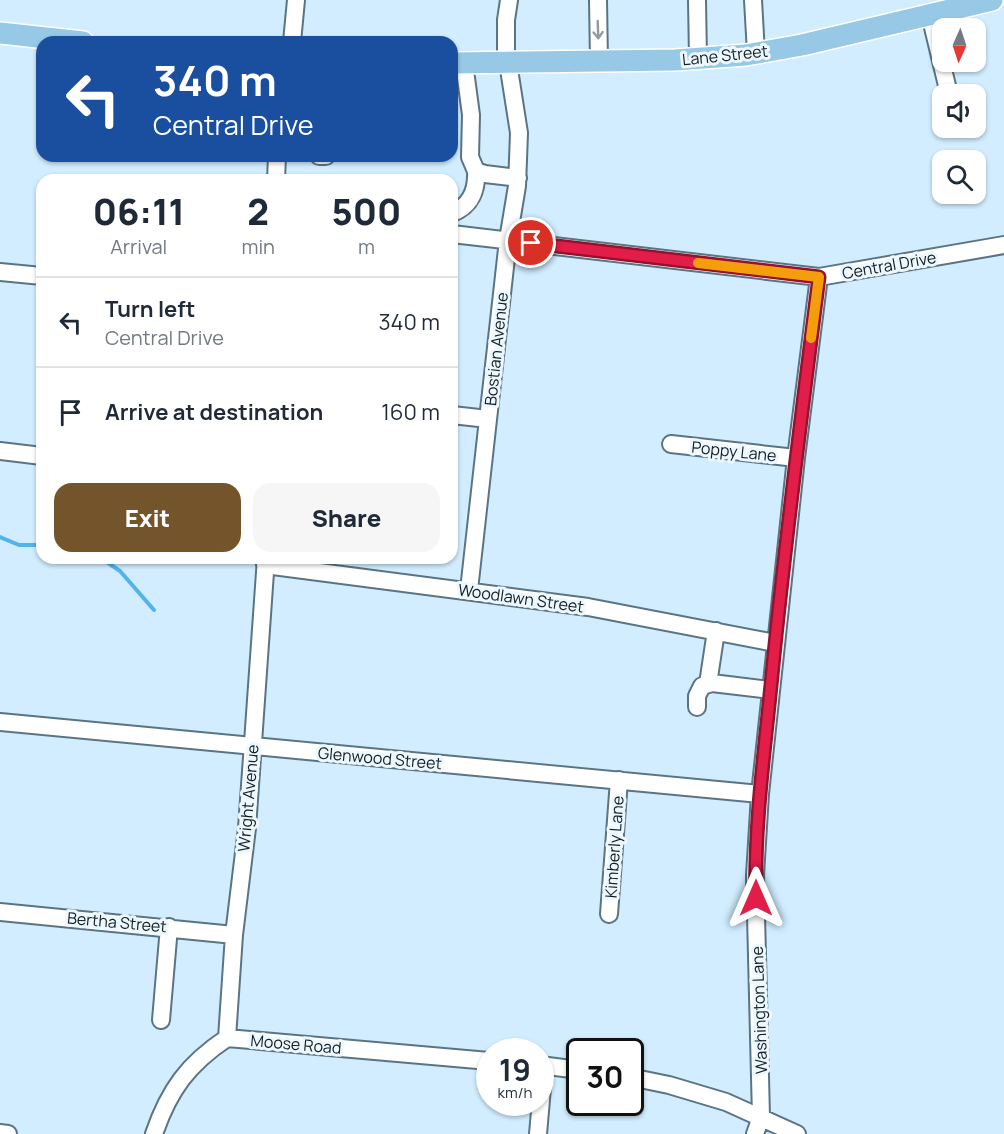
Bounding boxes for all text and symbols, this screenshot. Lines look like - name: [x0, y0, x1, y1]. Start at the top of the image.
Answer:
- north arrow: [932, 18, 986, 72]
- map controls: [932, 18, 986, 204]
- one-way arrow: [592, 20, 604, 40]
- street label: Lane Street: [681, 40, 769, 70]
- text: 340 m: [153, 51, 277, 109]
- icon: left: [54, 60, 132, 138]
- button: sound: [932, 84, 986, 138]
- text: Central Drive: [153, 106, 314, 143]
- button: search: [932, 150, 986, 204]
- text: 06:11: [93, 187, 185, 236]
- text: 2: [247, 187, 269, 236]
- text: 500: [332, 187, 401, 236]
- pin: [505, 217, 556, 268]
- icon: arrive: [514, 226, 547, 259]
- text: Arrival: [110, 233, 167, 260]
- text: min: [241, 233, 275, 260]
- text: m: [358, 233, 375, 260]
- street label: Central Drive: [840, 246, 938, 284]
- street label: Bostian Avenue: [479, 291, 513, 407]
- text: Turn left: [105, 294, 195, 324]
- icon: left: [54, 306, 87, 339]
- text: 340 m: [378, 307, 440, 337]
- text: Central Drive: [105, 324, 224, 351]
- icon: arrive: [54, 396, 87, 429]
- text: Arrive at destination: [105, 397, 323, 427]
- text: 160 m: [381, 397, 440, 427]
- street label: Poppy Lane: [690, 436, 778, 466]
- button: Exit: [54, 483, 241, 552]
- button: Share: [253, 483, 440, 552]
- street label: Woodlawn Street: [457, 578, 585, 618]
- street label: Glenwood Street: [317, 742, 443, 774]
- street label: Wright Avenue: [232, 743, 264, 853]
- street label: Kimberly Lane: [599, 795, 629, 899]
- position arrow: [724, 866, 788, 930]
- street label: Bertha Street: [66, 907, 168, 937]
- street label: Washington Lane: [746, 946, 772, 1074]
- street label: Moose Road: [250, 1029, 342, 1059]
- speed limit sign: 30: [566, 1038, 644, 1116]
- text: 19: [499, 1049, 531, 1090]
- text: km/h: [498, 1082, 532, 1103]

